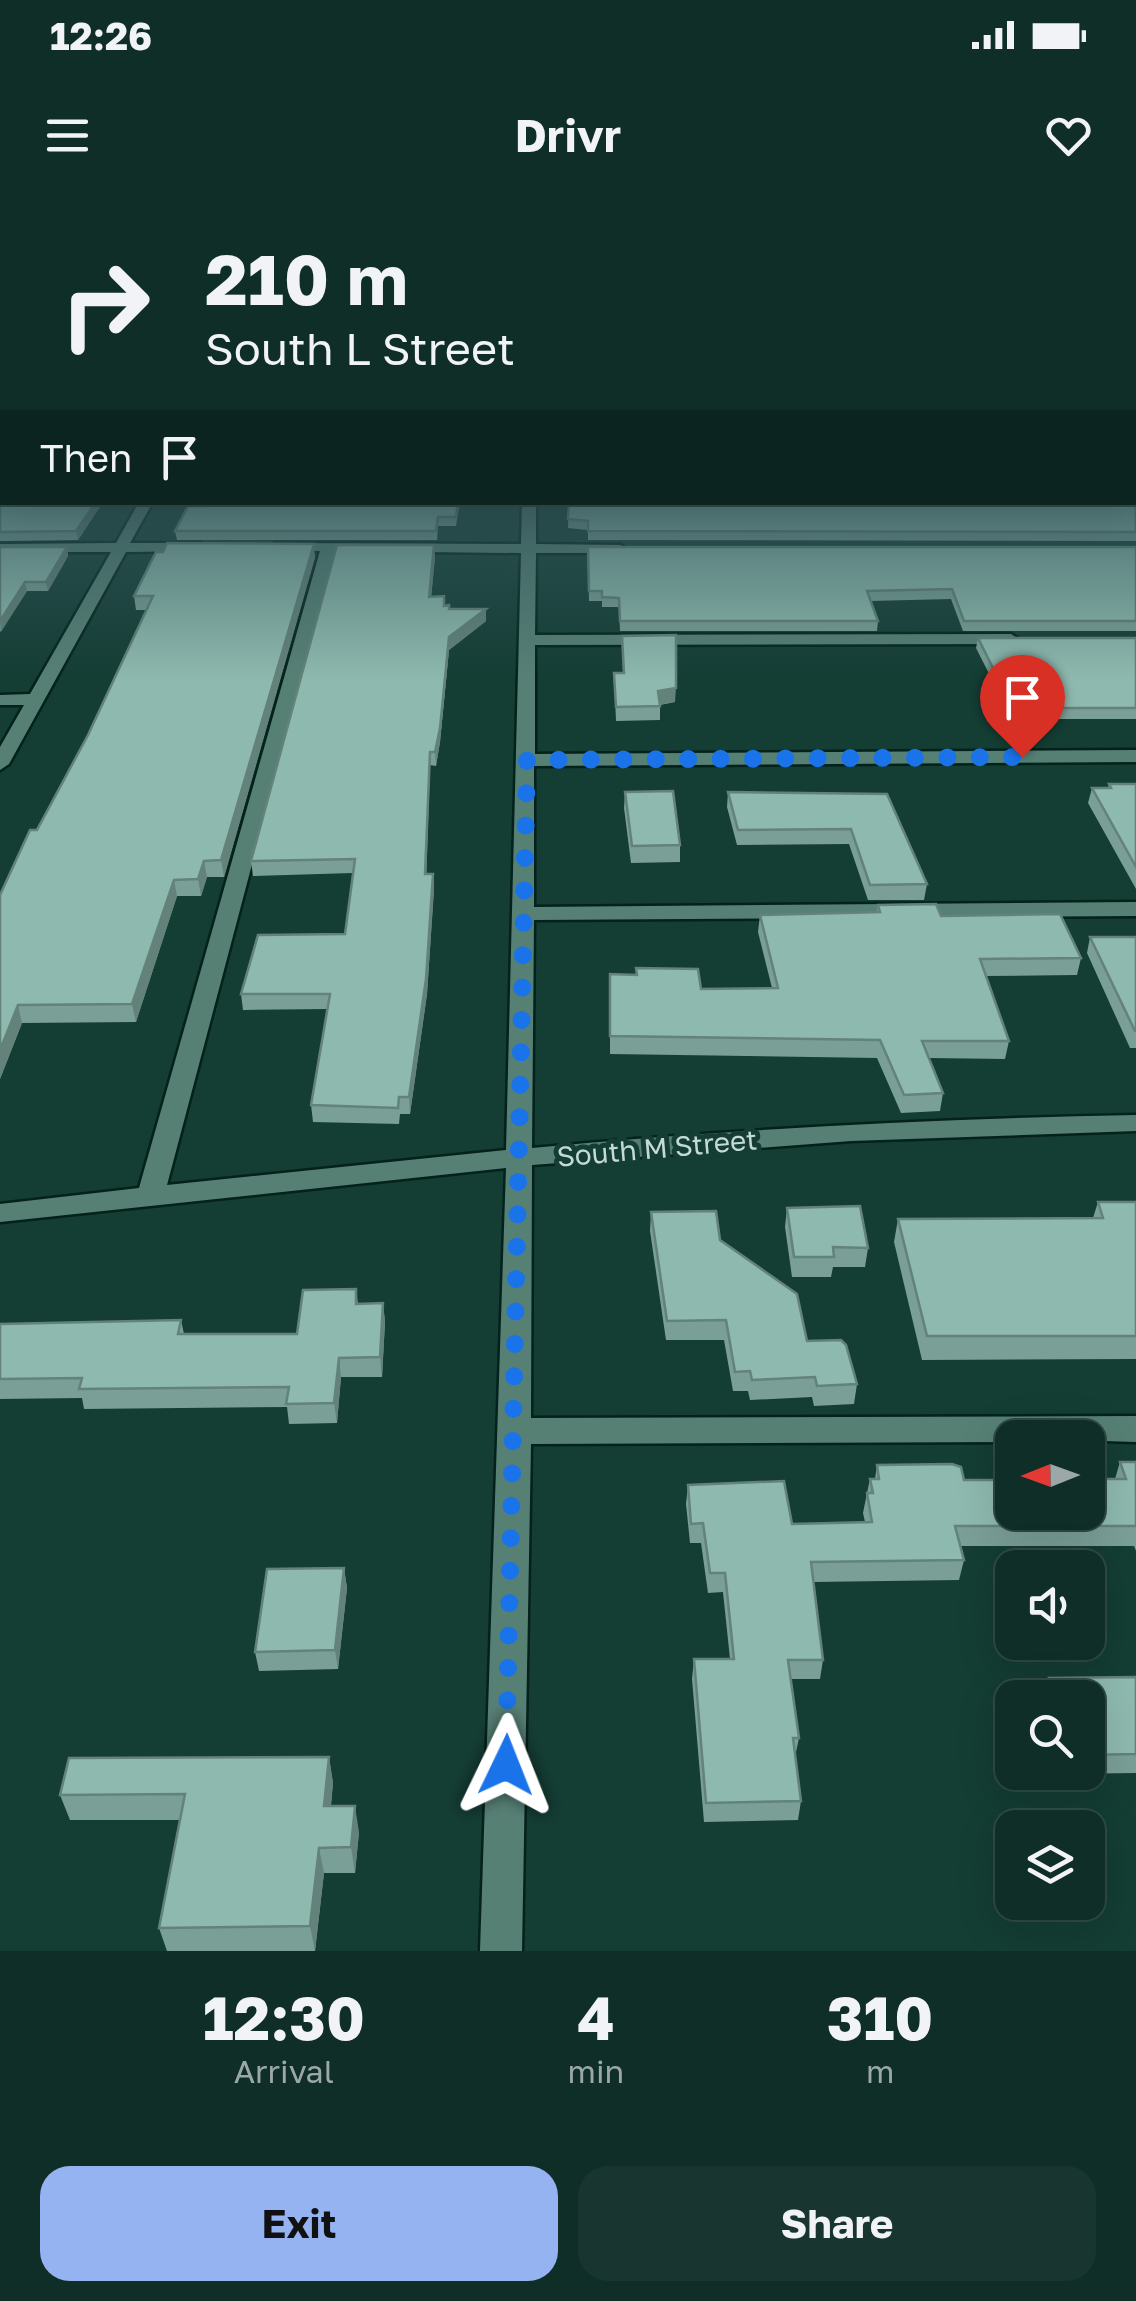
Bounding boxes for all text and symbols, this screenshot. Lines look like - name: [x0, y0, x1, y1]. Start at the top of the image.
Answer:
- text: 12:26: [50, 13, 152, 58]
- icon: menu: [40, 108, 95, 163]
- text: Drivr: [515, 108, 621, 162]
- icon: heart: [1041, 108, 1096, 163]
- text: 210 m: [205, 236, 408, 320]
- icon: right: [40, 240, 170, 370]
- text: South L Street: [205, 321, 515, 375]
- icon: arrive: [152, 430, 207, 485]
- text: Then: [40, 435, 132, 480]
- pin: [980, 655, 1065, 758]
- icon: arrive: [995, 670, 1050, 725]
- street label: South M Street: [555, 1122, 759, 1173]
- north arrow: [995, 1420, 1105, 1530]
- map controls: [995, 1420, 1105, 1920]
- button: sound: [995, 1550, 1105, 1660]
- button: search: [995, 1680, 1105, 1790]
- position arrow: [454, 1713, 558, 1817]
- button: layers: [995, 1810, 1105, 1920]
- text: 12:30: [203, 1981, 365, 2053]
- text: 4: [577, 1981, 615, 2053]
- text: 310: [827, 1981, 933, 2053]
- text: Arrival: [234, 2052, 334, 2090]
- text: min: [568, 2052, 624, 2090]
- text: m: [866, 2052, 894, 2090]
- button: Exit: [40, 2166, 558, 2281]
- button: Share: [578, 2166, 1096, 2281]

